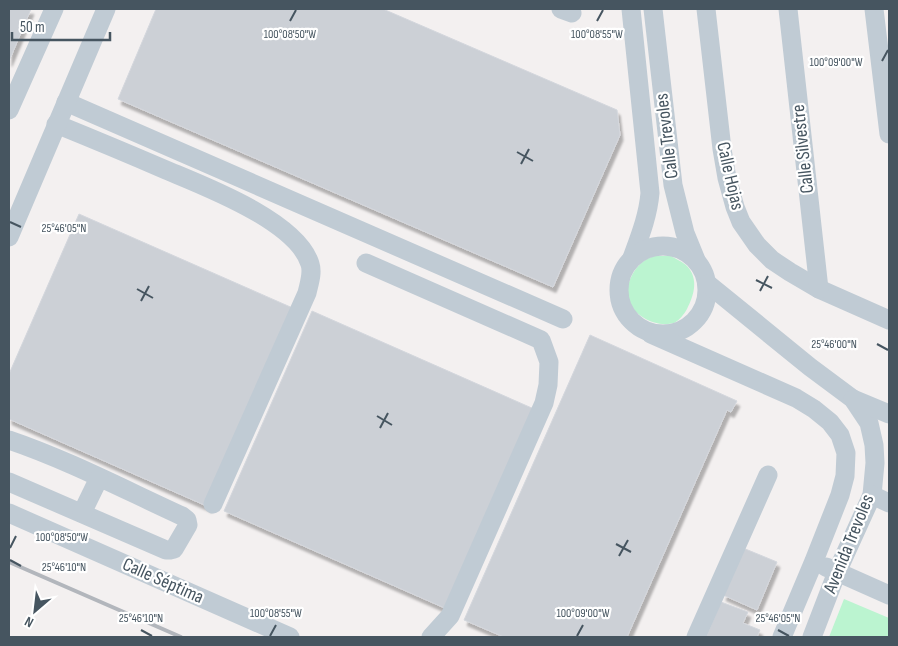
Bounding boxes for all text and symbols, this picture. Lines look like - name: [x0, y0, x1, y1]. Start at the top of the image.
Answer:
- scale bar: [12, 10, 110, 42]
- text: 50 m: [20, 18, 45, 37]
- text: 100°08'50"W: [264, 27, 316, 42]
- text: 100°08'55"W: [571, 27, 623, 42]
- text: 100°09'00"W: [809, 55, 863, 70]
- street label: Calle Trevoles: [650, 92, 684, 180]
- street label: Calle Silvestre: [787, 103, 819, 195]
- street label: Calle Hojas: [711, 140, 749, 212]
- text: 25°46'05"N: [41, 221, 87, 236]
- text: 25°46'00"N: [811, 337, 857, 352]
- street label: Avenida Trevoles: [818, 491, 879, 598]
- text: 100°08'50"W: [36, 530, 88, 545]
- street label: Calle Séptima: [119, 553, 207, 609]
- text: 25°46'10"N: [42, 560, 86, 575]
- north arrow: [10, 586, 60, 636]
- text: 100°08'55"W: [250, 606, 302, 621]
- text: 100°09'00"W: [556, 606, 610, 621]
- text: 25°46'10"N: [119, 611, 163, 626]
- text: 25°46'05"N: [755, 611, 801, 626]
- text: N: [22, 613, 36, 631]

